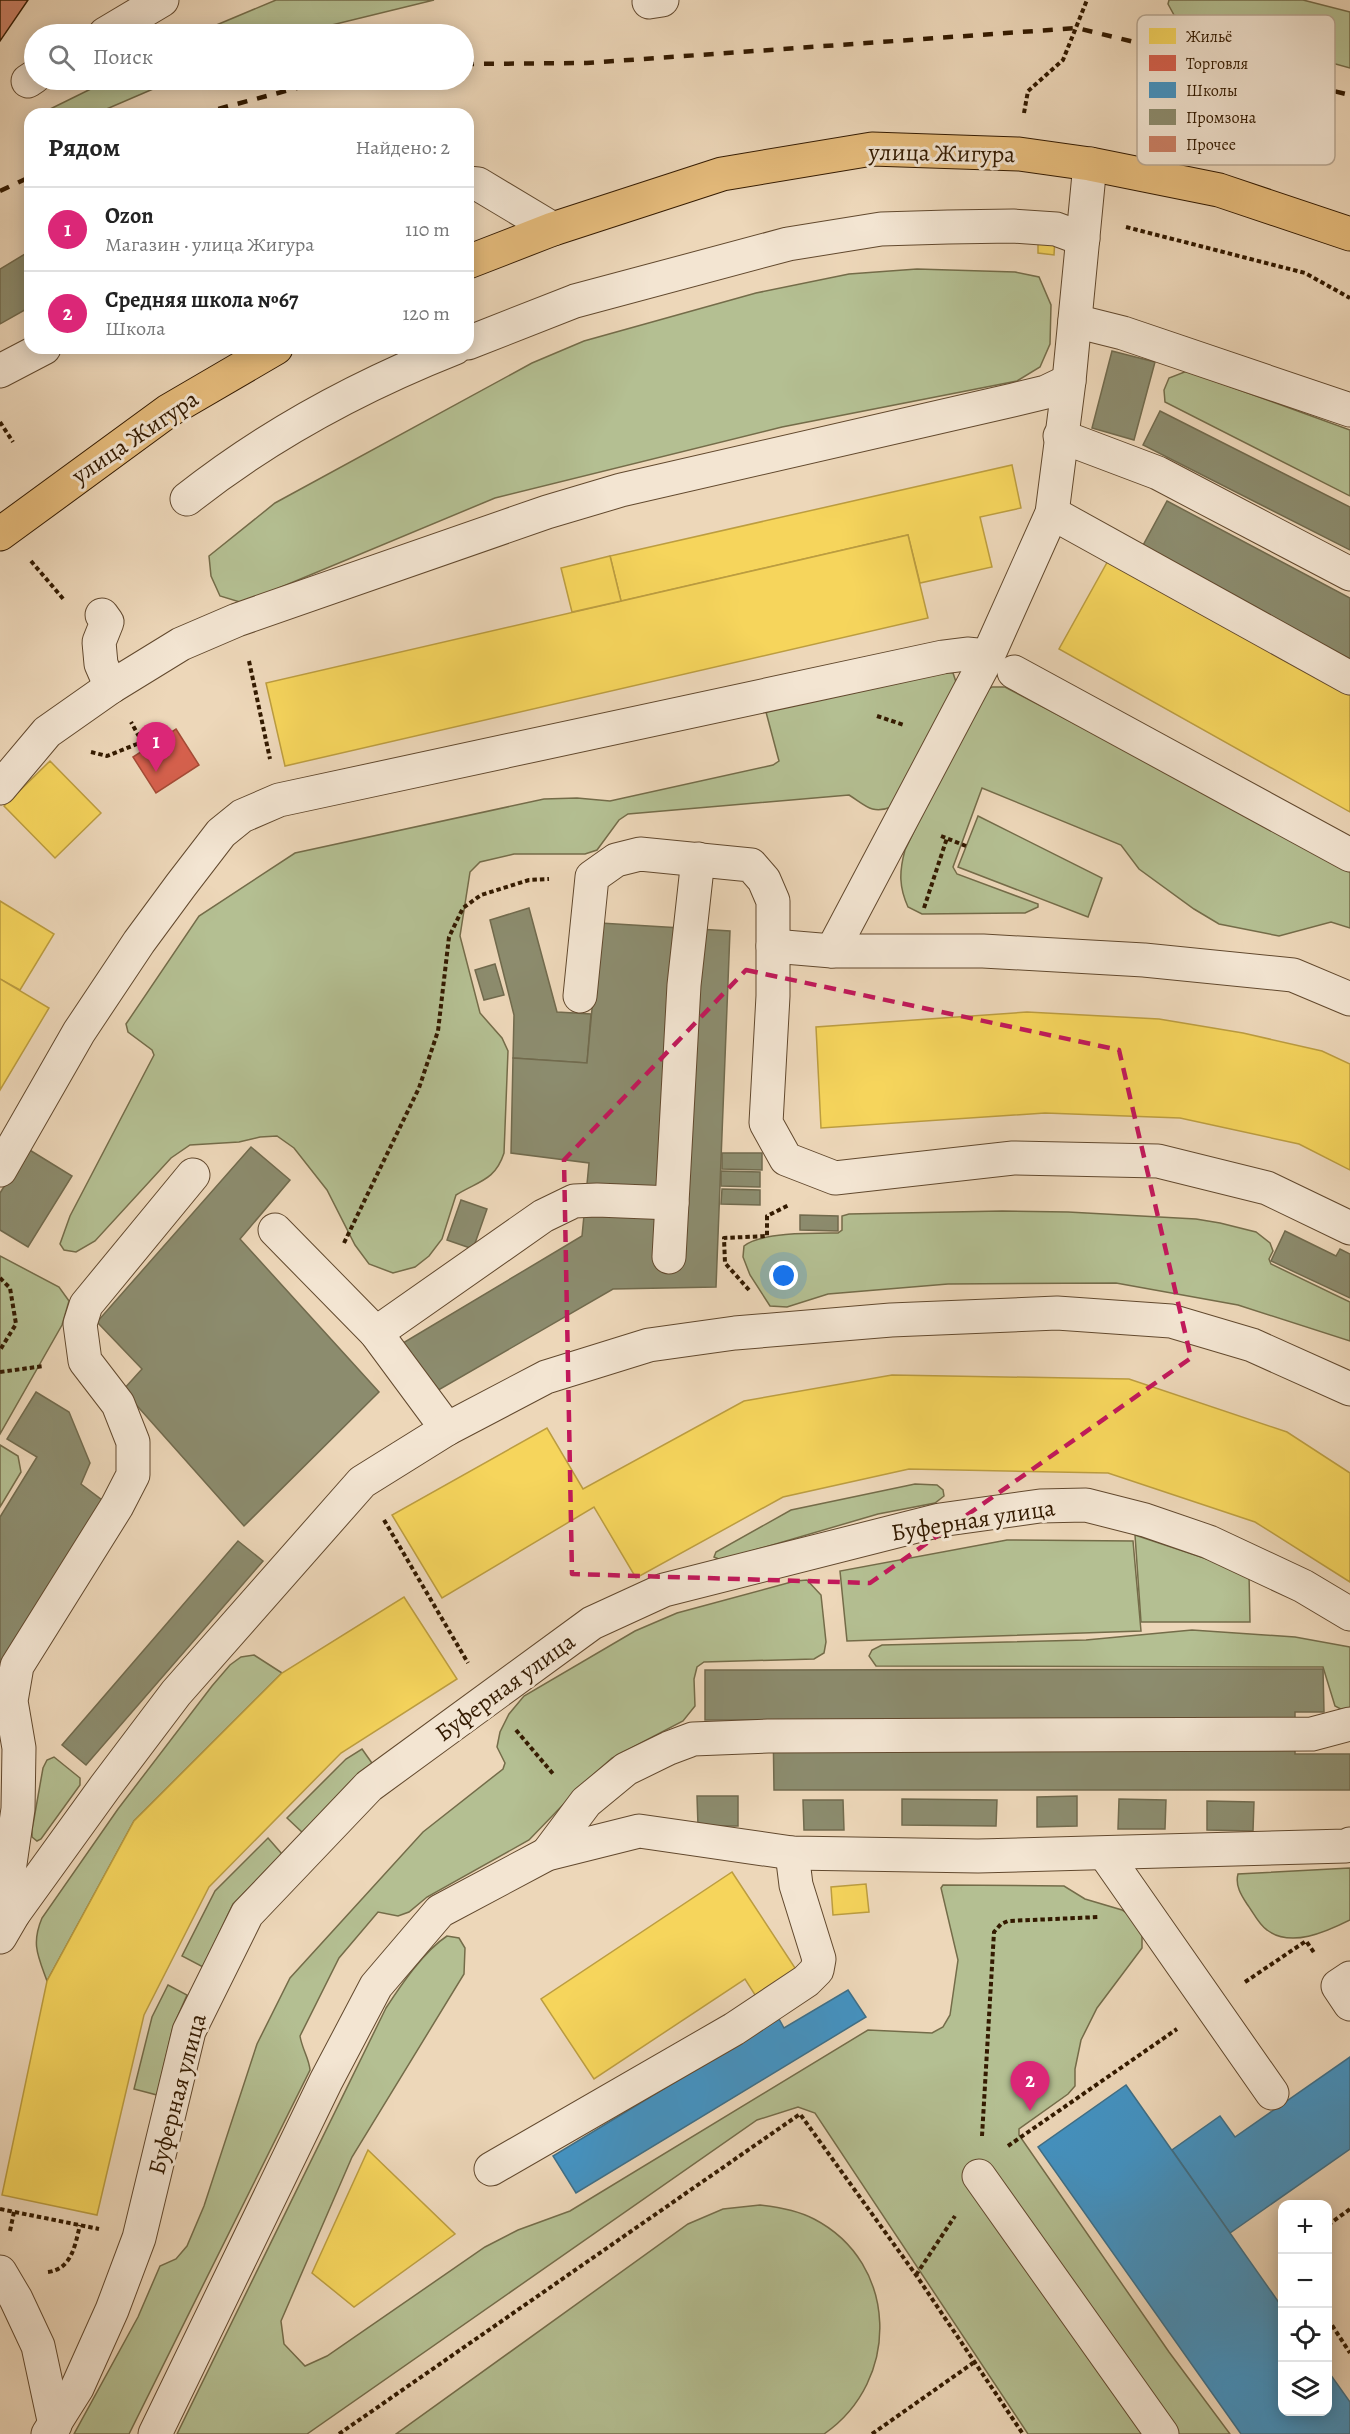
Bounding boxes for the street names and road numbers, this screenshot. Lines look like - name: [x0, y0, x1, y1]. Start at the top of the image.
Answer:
- street label: улица Жигура: [867, 136, 1016, 170]
- street label: улица Жигура: [64, 383, 205, 492]
- street label: Буферная улица: [889, 1491, 1057, 1549]
- street label: Буферная улица: [429, 1625, 581, 1749]
- street label: Буферная улица: [140, 2010, 214, 2178]

